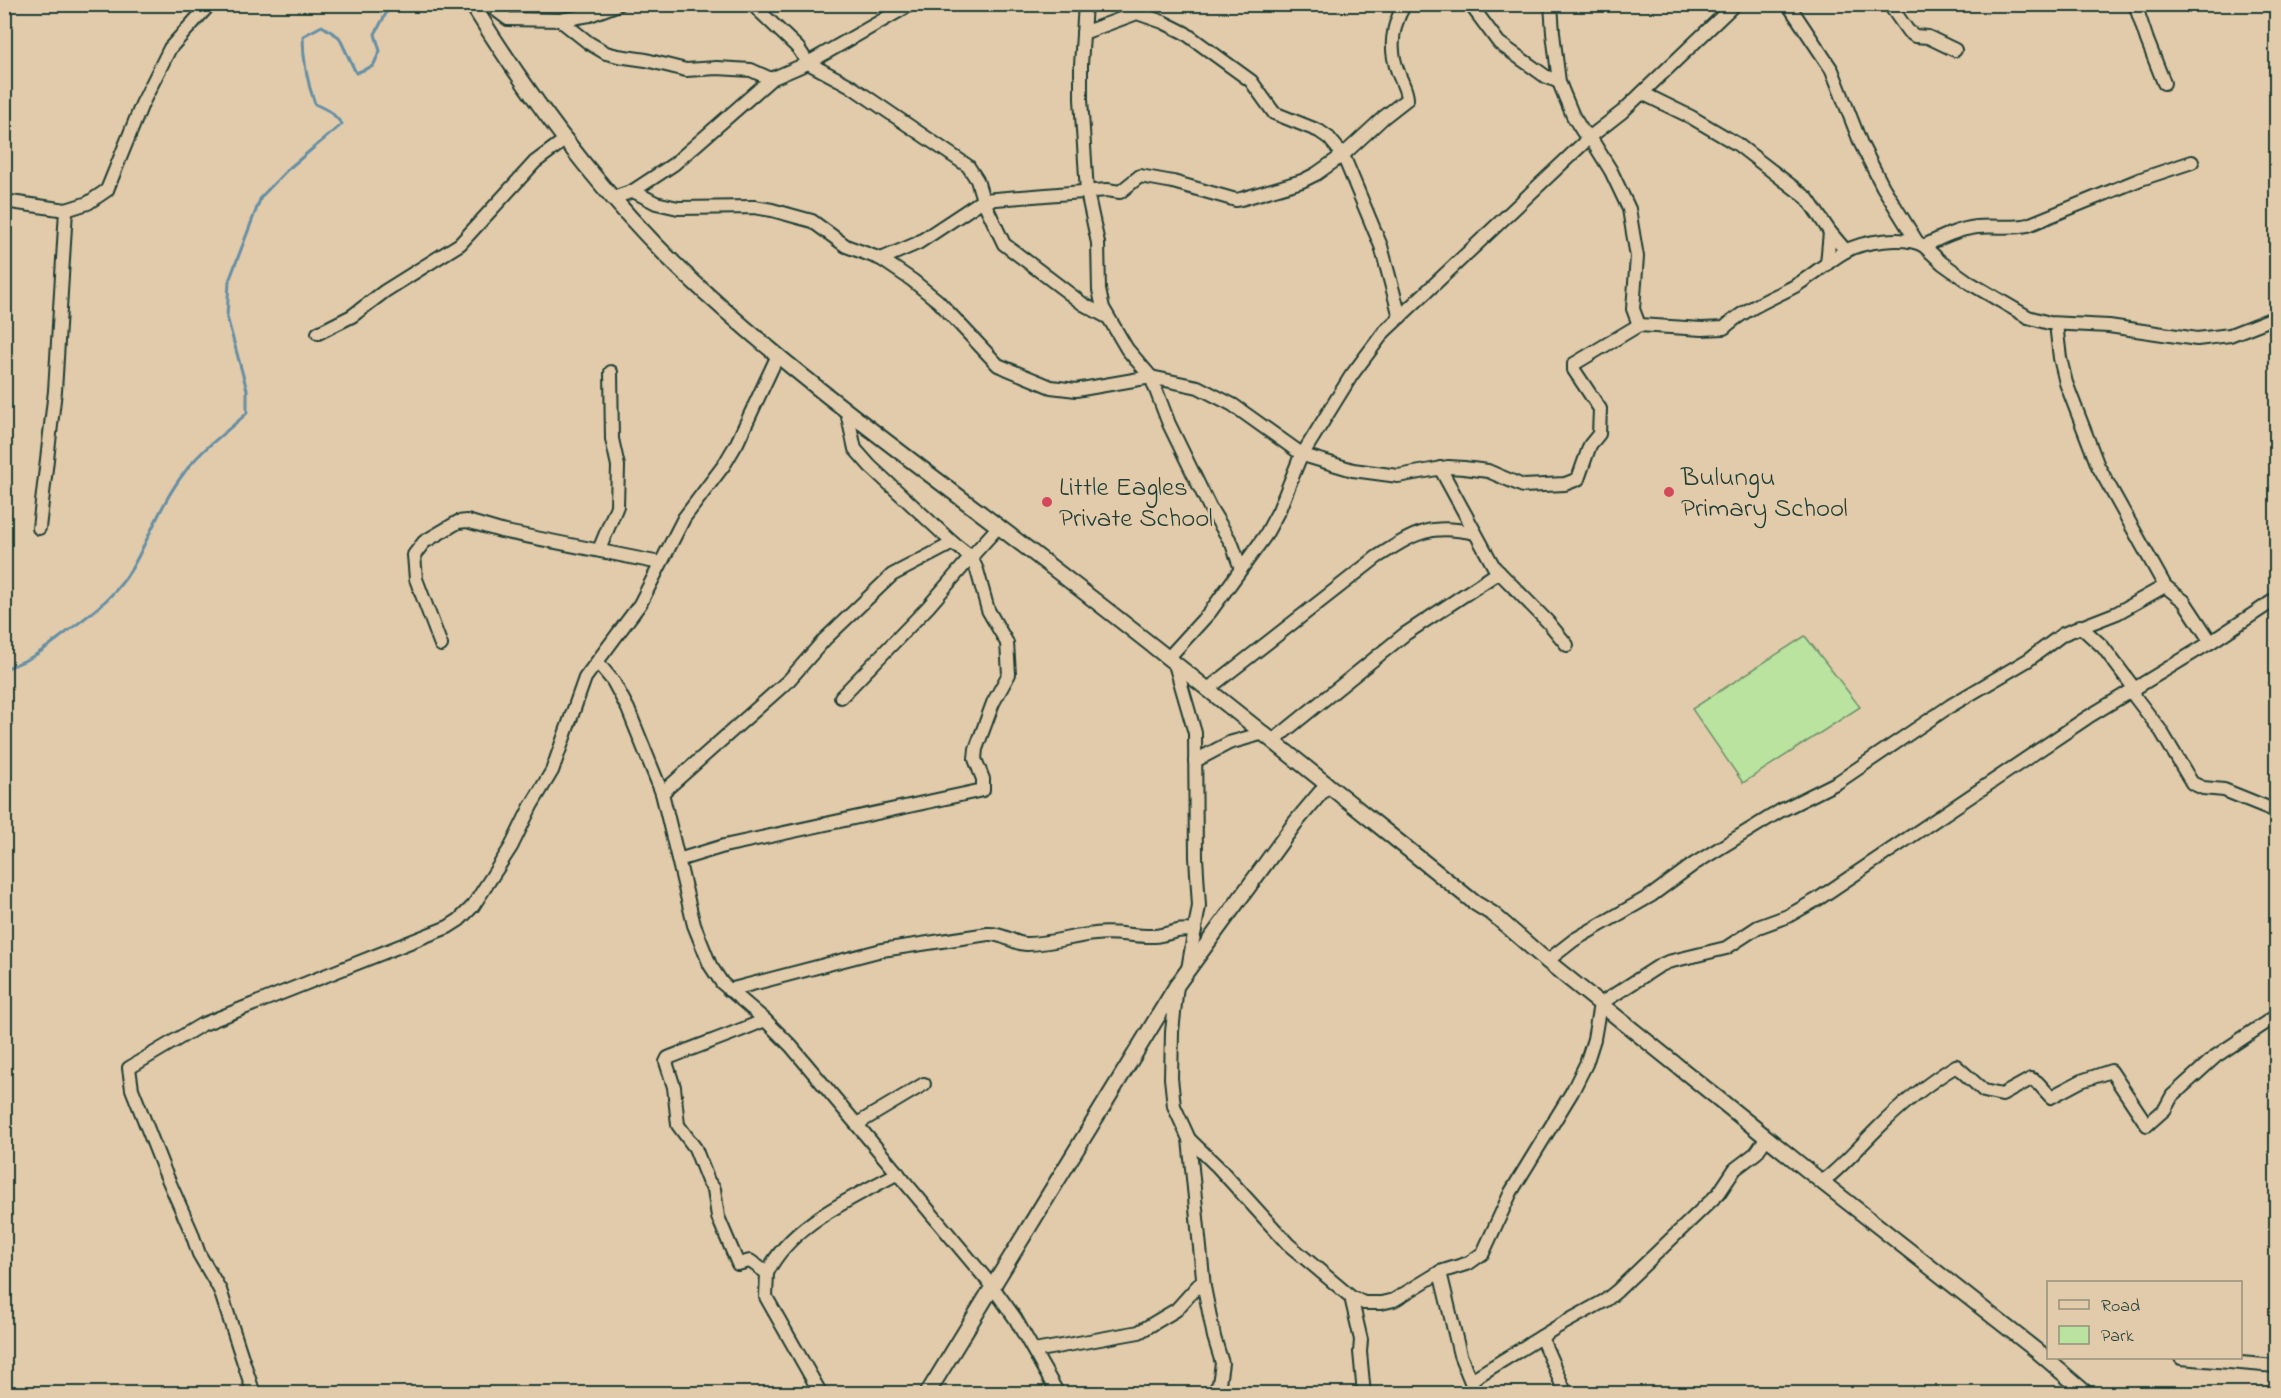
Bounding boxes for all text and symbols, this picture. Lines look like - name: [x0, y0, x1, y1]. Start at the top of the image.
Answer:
- place label: Bulungu Primary School: [1680, 459, 1848, 529]
- place label: Little Eagles Private School: [1059, 469, 1213, 539]
- marker: Bulungu Primary School: [1662, 485, 1676, 499]
- marker: Little Eagles Private School: [1040, 495, 1054, 509]
- legend: [2047, 1281, 2242, 1359]
- text: Road: [2101, 1294, 2140, 1320]
- text: Park: [2101, 1324, 2134, 1350]

